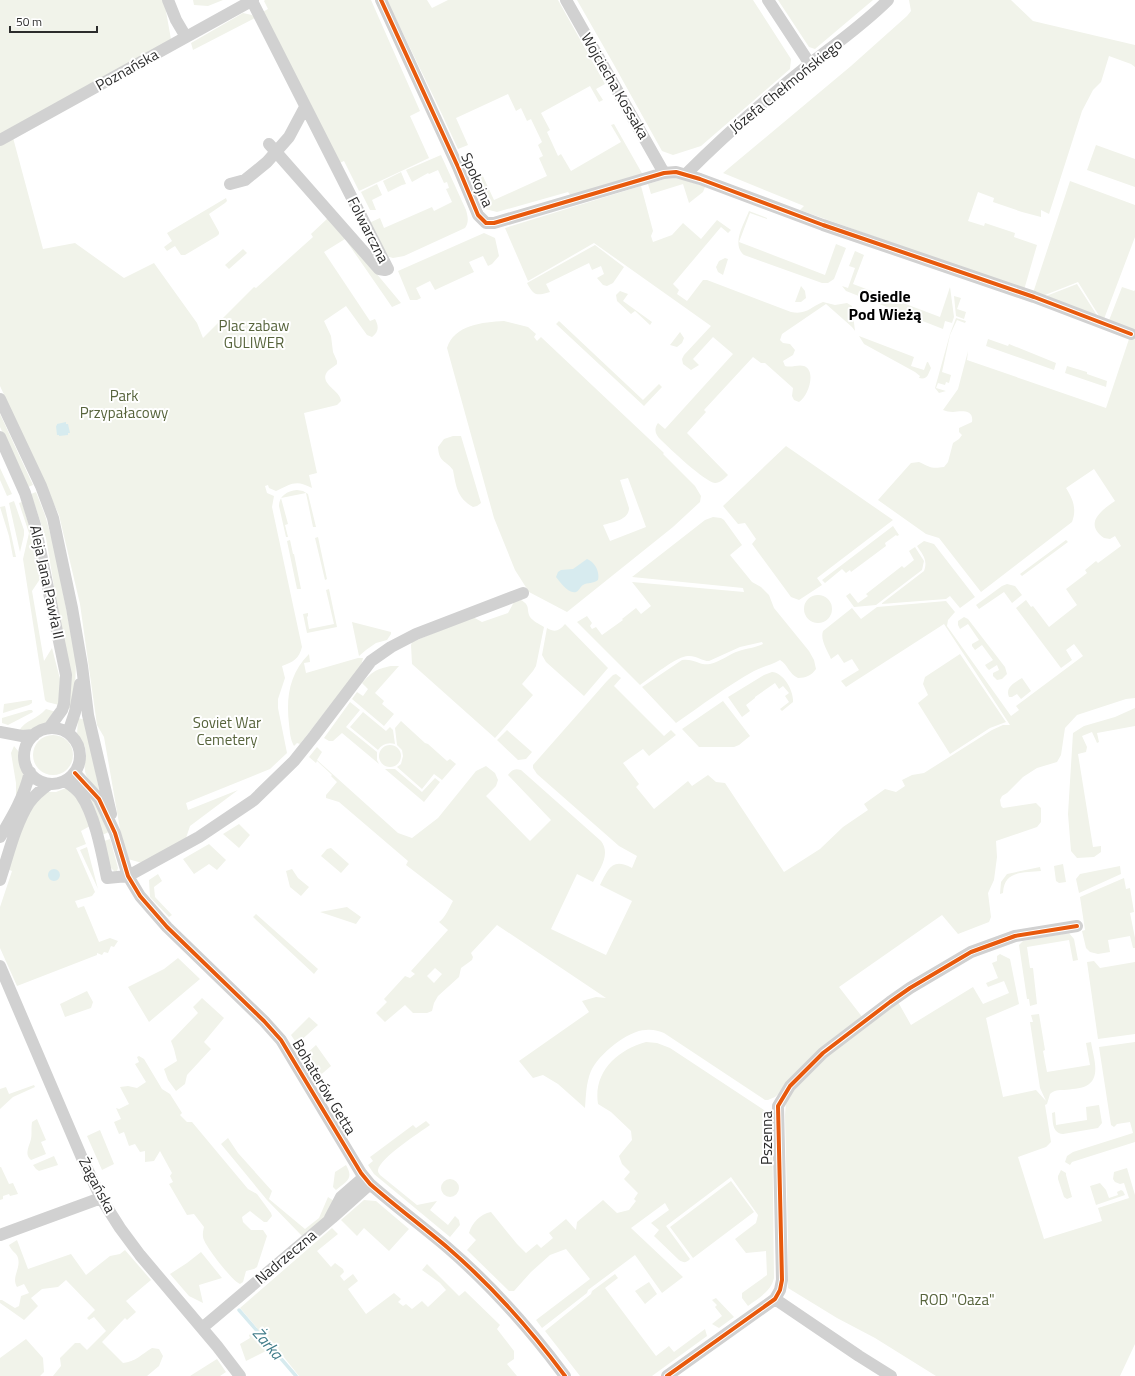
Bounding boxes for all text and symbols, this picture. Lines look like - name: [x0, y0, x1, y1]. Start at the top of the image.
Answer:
- scale bar: [10, 8, 97, 34]
- text: 50 m: [16, 12, 42, 31]
- street label: Wojciecha Kossaka: [576, 28, 655, 144]
- street label: Józefa Chełmońskiego: [724, 33, 847, 139]
- street label: Poznańska: [91, 43, 163, 96]
- street label: Spokojna: [455, 149, 500, 211]
- street label: Folwarczna: [342, 193, 395, 267]
- district label: Osiedle Pod Wieżą: [849, 284, 921, 326]
- park label: Plac zabaw GULIWER: [219, 314, 289, 354]
- park label: Park Przypałacowy: [80, 384, 168, 424]
- street label: Aleja Jana Pawła II: [24, 523, 71, 641]
- park label: Soviet War Cemetery: [193, 711, 261, 751]
- street label: Bohaterów Getta: [287, 1035, 362, 1139]
- street label: Pszenna: [755, 1111, 778, 1165]
- street label: Żagańska: [73, 1153, 122, 1217]
- street label: Nadrzeczna: [250, 1224, 322, 1289]
- park label: ROD "Oaza": [919, 1288, 995, 1311]
- water label: Żarka: [247, 1322, 289, 1365]

